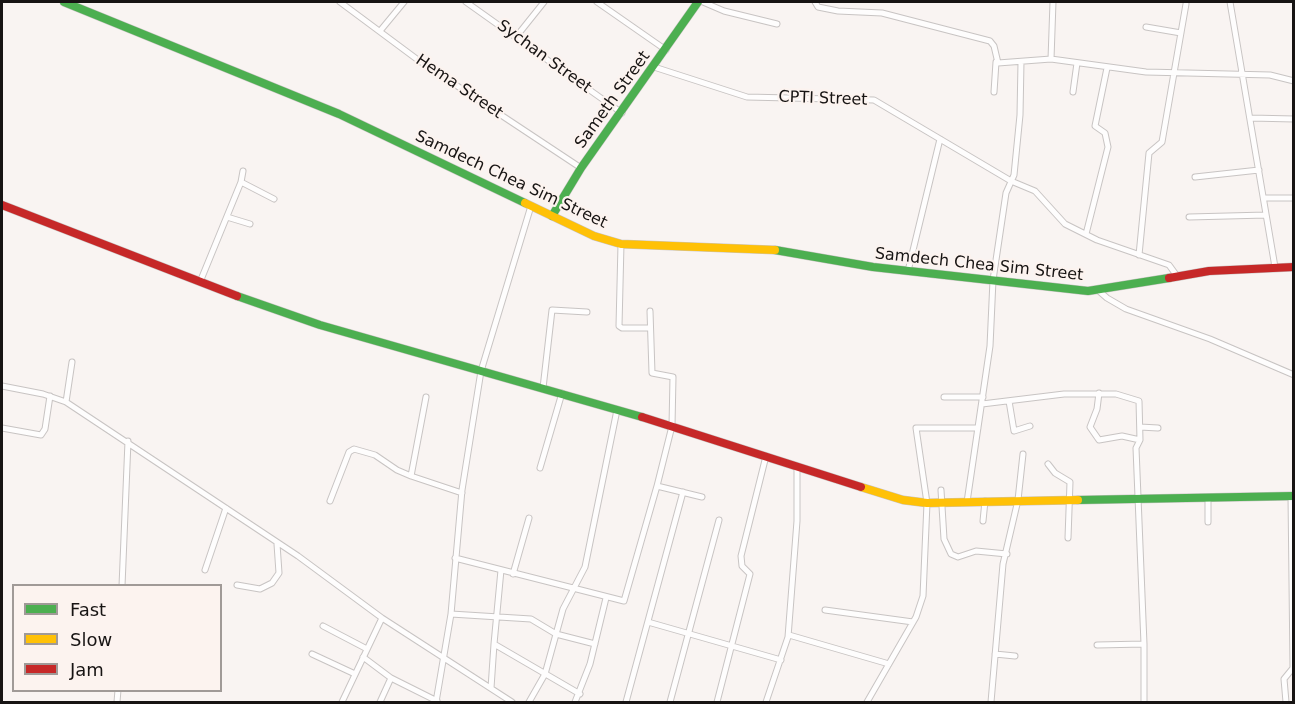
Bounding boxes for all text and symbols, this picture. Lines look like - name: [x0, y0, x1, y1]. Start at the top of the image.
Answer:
- street label: Sychan Street: [493, 16, 595, 98]
- street label: Sameth Street: [571, 48, 655, 152]
- street label: Hema Street: [412, 51, 506, 123]
- street label: CPTI Street: [778, 88, 868, 110]
- street label: Samdech Chea Sim Street: [412, 127, 610, 233]
- street label: Samdech Chea Sim Street: [874, 245, 1084, 285]
- legend: [12, 584, 222, 692]
- text: Fast: [70, 599, 106, 620]
- text: Slow: [70, 629, 112, 650]
- text: Jam: [70, 659, 104, 680]

